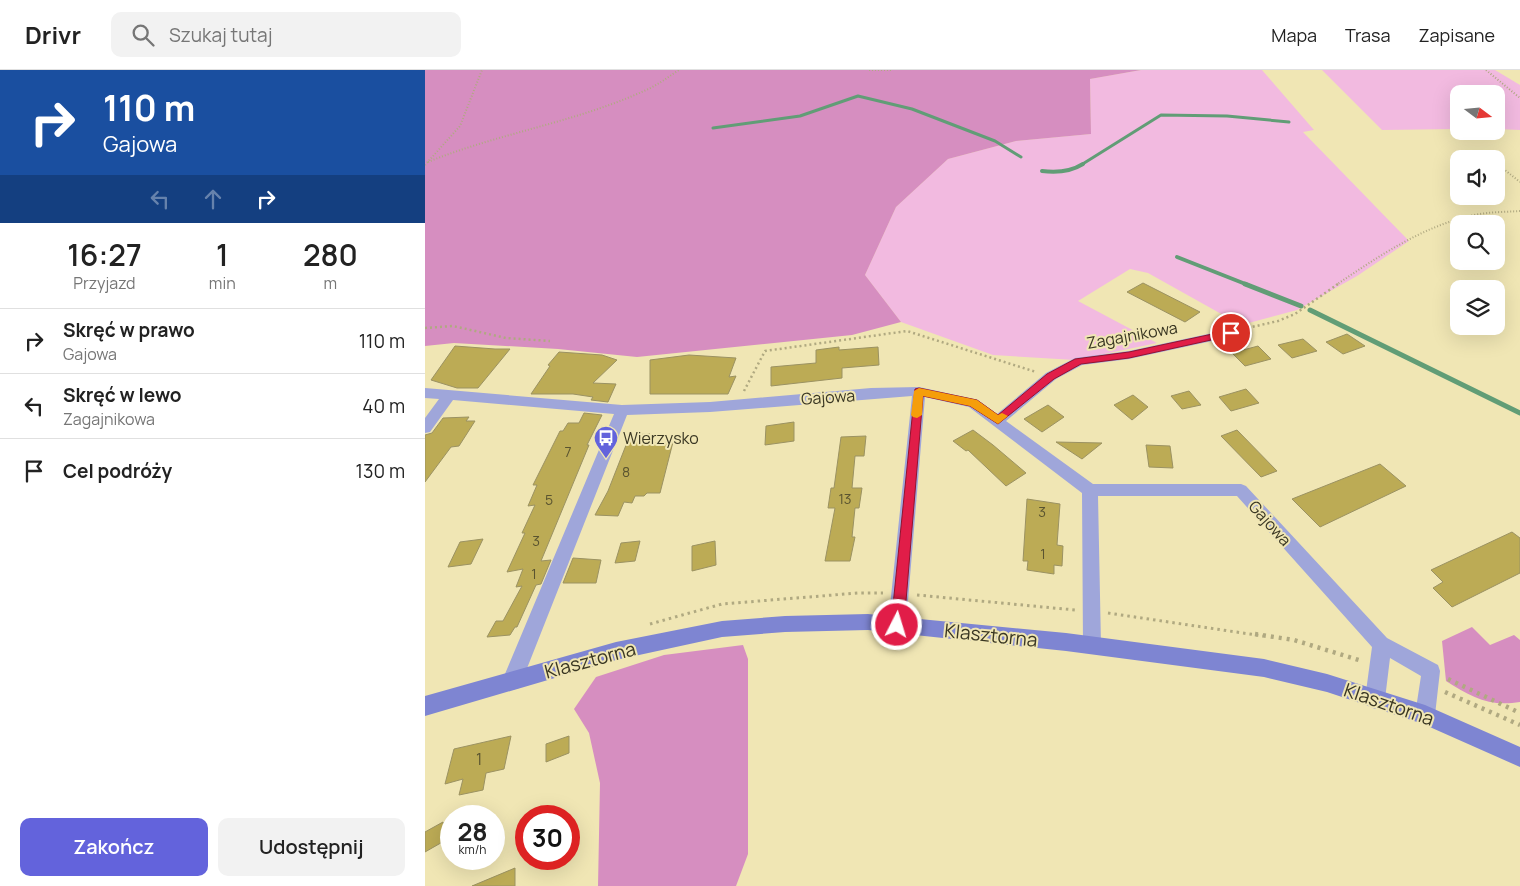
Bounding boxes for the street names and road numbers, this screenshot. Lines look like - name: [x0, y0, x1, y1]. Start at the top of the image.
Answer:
- street label: Zagajnikowa: [1085, 316, 1179, 354]
- street label: Gajowa: [800, 384, 856, 410]
- street label: Gajowa: [1244, 496, 1296, 550]
- street label: Klasztorna: [943, 617, 1039, 653]
- street label: Klasztorna: [541, 635, 639, 685]
- street label: Klasztorna: [1341, 676, 1437, 732]

